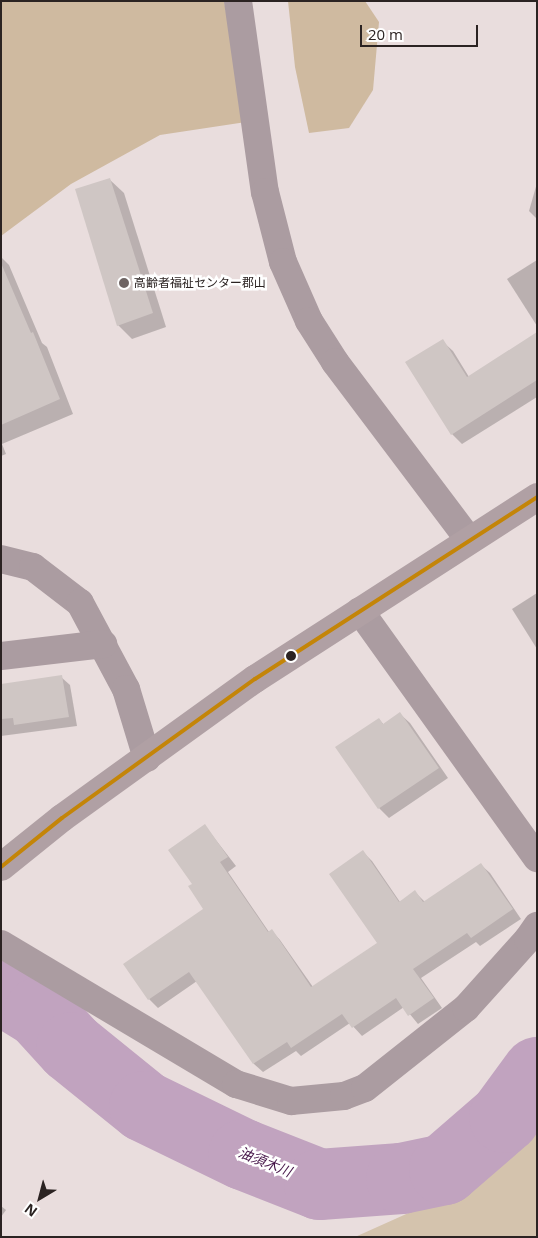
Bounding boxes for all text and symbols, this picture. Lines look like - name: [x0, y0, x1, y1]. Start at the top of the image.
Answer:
- scale bar: [363, 15, 480, 47]
- text: 20 m: [368, 24, 403, 44]
- place label: 高齢者福祉センター郡山: [134, 276, 266, 290]
- marker: 高齢者福祉センター郡山: [118, 277, 130, 289]
- unlabelled marker: [286, 651, 296, 661]
- water label: 油須木川: [236, 1144, 294, 1180]
- north arrow: [15, 1173, 65, 1223]
- text: N: [20, 1199, 41, 1221]

